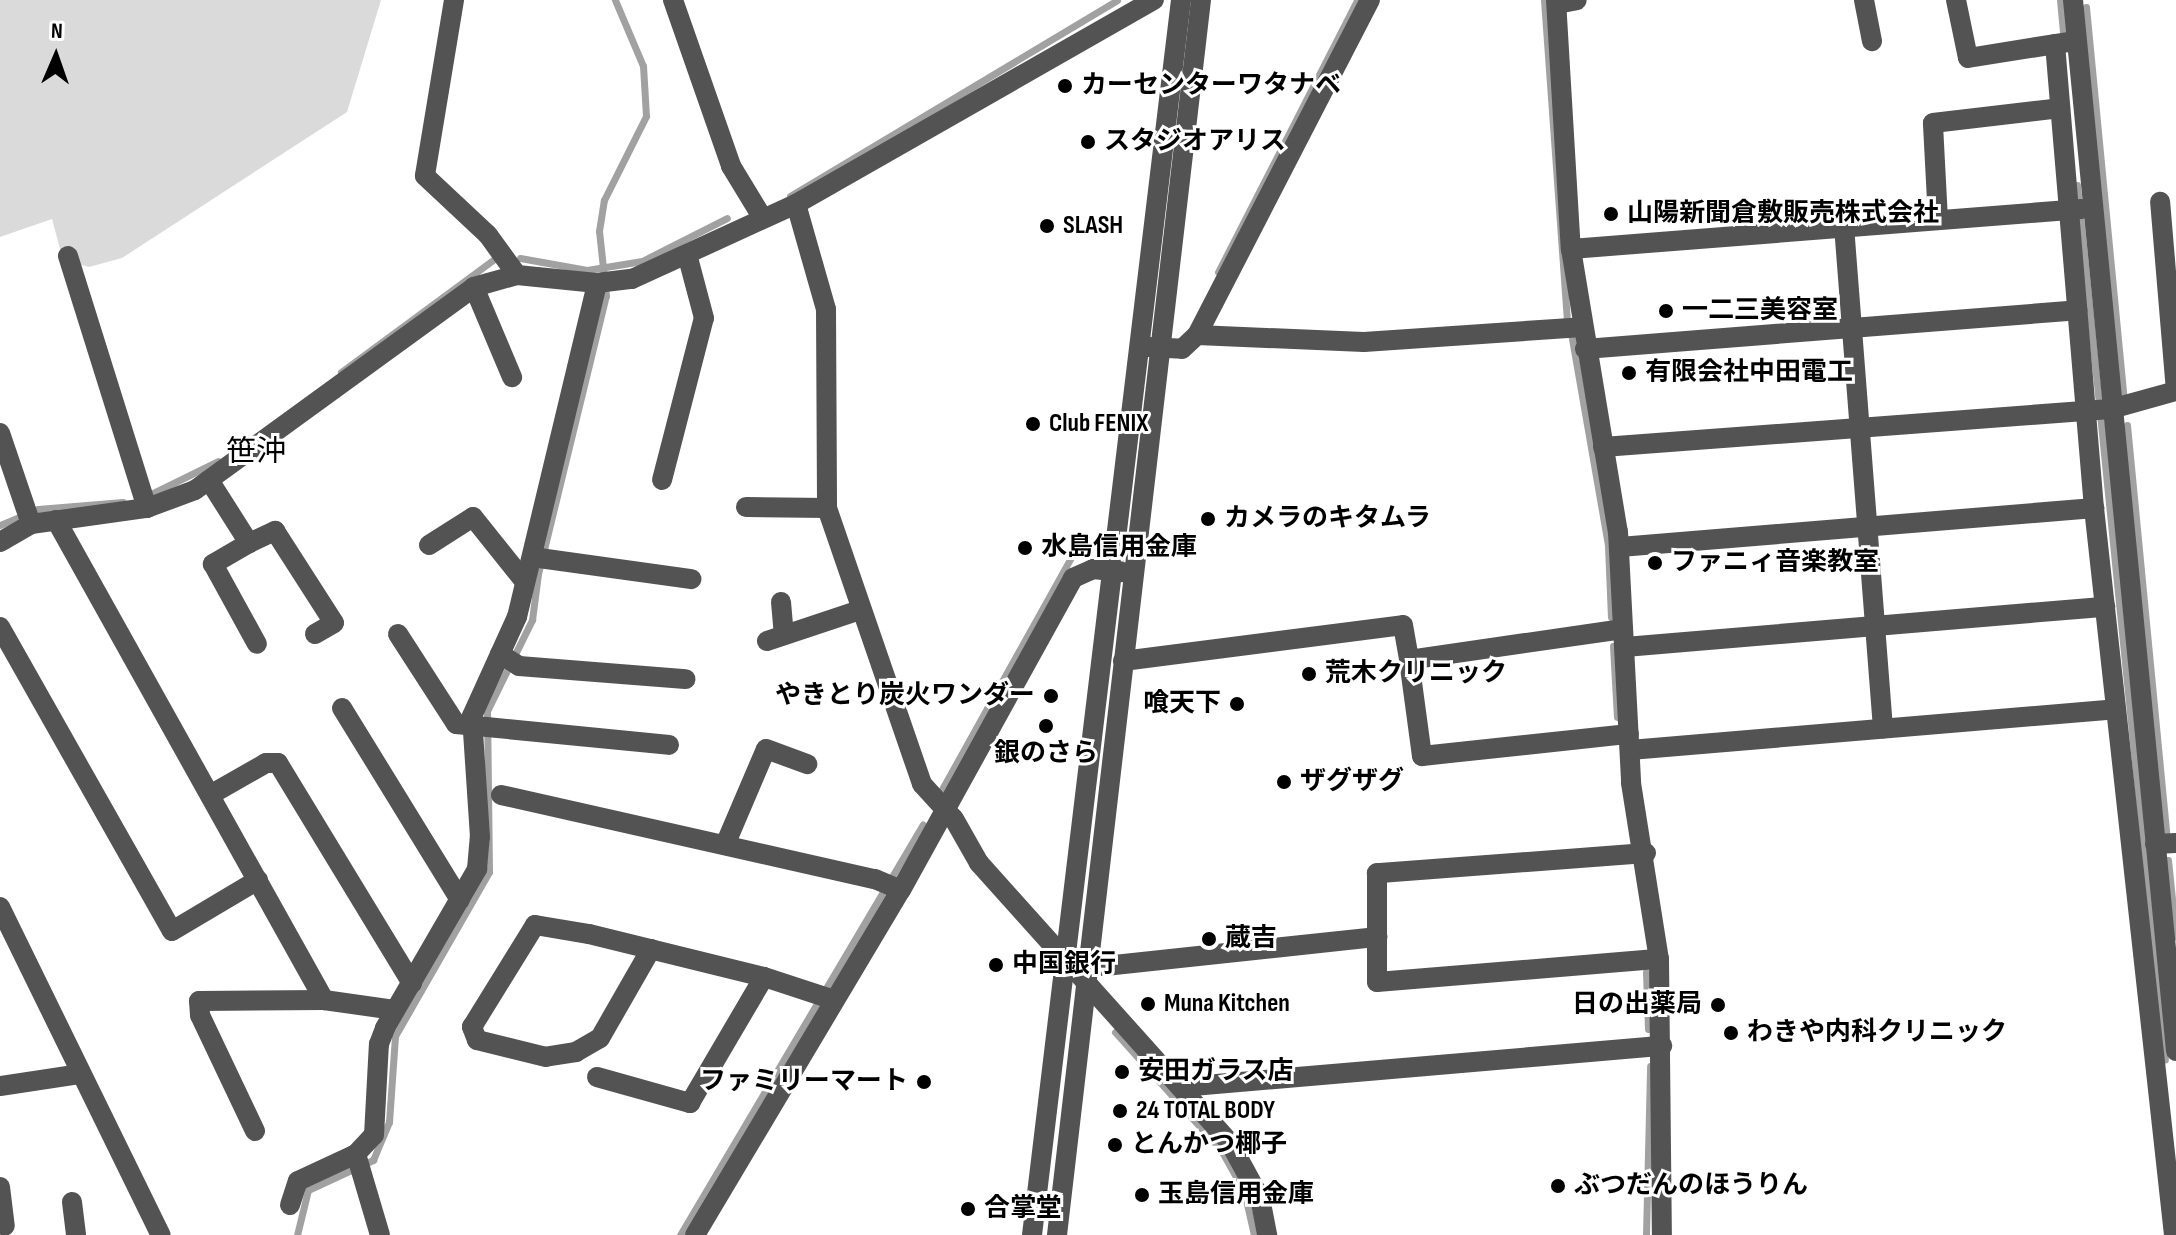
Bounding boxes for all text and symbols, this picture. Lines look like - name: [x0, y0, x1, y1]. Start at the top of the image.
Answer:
- north arrow: [16, 16, 96, 96]
- text: N: [51, 18, 63, 45]
- place label: カーセンターワタナベ: [1081, 70, 1341, 102]
- marker: カーセンターワタナベ: [1056, 77, 1074, 95]
- place label: スタジオアリス: [1104, 126, 1286, 158]
- marker: スタジオアリス: [1079, 133, 1097, 151]
- place label: 山陽新聞倉敷販売株式会社: [1627, 198, 1939, 230]
- marker: 山陽新聞倉敷販売株式会社: [1602, 205, 1620, 223]
- place label: SLASH: [1063, 210, 1123, 242]
- marker: SLASH: [1038, 217, 1056, 235]
- place label: 一二三美容室: [1682, 295, 1838, 327]
- marker: 一二三美容室: [1657, 302, 1675, 320]
- place label: 有限会社中田電工: [1645, 357, 1853, 389]
- marker: 有限会社中田電工: [1620, 364, 1638, 382]
- place label: Club FENIX: [1049, 408, 1148, 440]
- marker: Club FENIX: [1024, 415, 1042, 433]
- district label: 笹沖: [226, 434, 286, 470]
- place label: カメラのキタムラ: [1224, 503, 1432, 535]
- marker: カメラのキタムラ: [1199, 510, 1217, 528]
- place label: 水島信用金庫: [1041, 532, 1197, 564]
- marker: 水島信用金庫: [1016, 539, 1034, 557]
- place label: ファニィ音楽教室: [1671, 547, 1879, 579]
- marker: ファニィ音楽教室: [1646, 554, 1664, 572]
- place label: 荒木クリニック: [1325, 658, 1507, 690]
- marker: 荒木クリニック: [1300, 665, 1318, 683]
- place label: やきとり炭火ワンダー: [775, 680, 1035, 712]
- marker: やきとり炭火ワンダー: [1042, 687, 1060, 705]
- place label: 喰天下: [1143, 688, 1221, 720]
- marker: 喰天下: [1228, 695, 1246, 713]
- marker: 銀のさら: [1037, 717, 1055, 735]
- place label: 銀のさら: [994, 738, 1098, 770]
- place label: ザグザグ: [1300, 766, 1404, 798]
- marker: ザグザグ: [1275, 773, 1293, 791]
- place label: 蔵吉: [1225, 923, 1277, 955]
- marker: 蔵吉: [1200, 930, 1218, 948]
- place label: 中国銀行: [1012, 949, 1116, 981]
- marker: 中国銀行: [987, 956, 1005, 974]
- place label: Muna Kitchen: [1164, 988, 1290, 1020]
- place label: 日の出薬局: [1572, 989, 1702, 1021]
- marker: Muna Kitchen: [1139, 995, 1157, 1013]
- marker: 日の出薬局: [1709, 996, 1727, 1014]
- place label: わきや内科クリニック: [1747, 1017, 2007, 1049]
- marker: わきや内科クリニック: [1722, 1024, 1740, 1042]
- place label: 安田ガラス店: [1138, 1056, 1294, 1088]
- marker: 安田ガラス店: [1113, 1063, 1131, 1081]
- place label: ファミリーマート: [700, 1066, 908, 1098]
- marker: ファミリーマート: [915, 1073, 933, 1091]
- place label: 24 TOTAL BODY: [1136, 1095, 1275, 1127]
- marker: 24 TOTAL BODY: [1111, 1102, 1129, 1120]
- place label: とんかつ椰子: [1131, 1129, 1287, 1161]
- marker: とんかつ椰子: [1106, 1136, 1124, 1154]
- place label: ぶつだんのほうりん: [1574, 1170, 1808, 1202]
- marker: ぶつだんのほうりん: [1549, 1177, 1567, 1195]
- place label: 玉島信用金庫: [1158, 1179, 1314, 1211]
- marker: 玉島信用金庫: [1133, 1186, 1151, 1204]
- place label: 合掌堂: [984, 1193, 1062, 1225]
- marker: 合掌堂: [959, 1200, 977, 1218]

